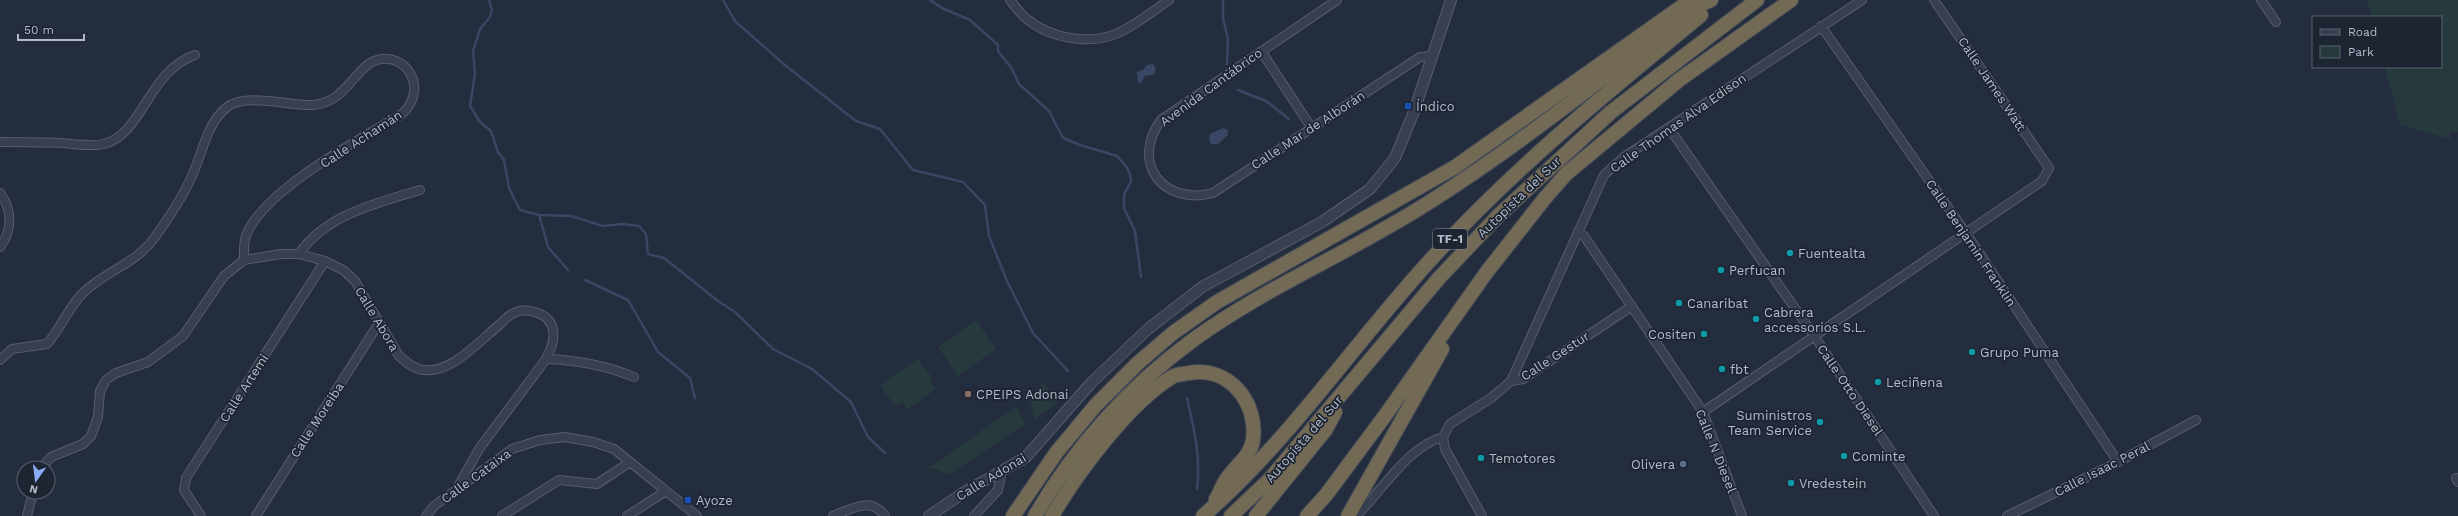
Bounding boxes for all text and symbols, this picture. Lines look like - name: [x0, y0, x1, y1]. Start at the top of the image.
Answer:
- scale bar: [18, 16, 84, 42]
- legend: [2312, 16, 2442, 68]
- text: 50 m: [24, 23, 54, 37]
- text: Road: [2348, 25, 2377, 39]
- street label: Calle James Watt: [1955, 34, 2029, 134]
- street label: Avenida Cantábrico: [1157, 45, 1265, 129]
- text: Park: [2348, 45, 2374, 59]
- street label: Calle Thomas Alva Edison: [1607, 70, 1749, 176]
- street label: Calle Mar de Alborán: [1248, 88, 1368, 172]
- place label: Índico: [1416, 98, 1455, 114]
- marker: Índico: [1403, 101, 1413, 111]
- street label: Calle Achamán: [317, 107, 405, 171]
- street label: Autopista del Sur: [1474, 153, 1564, 241]
- street label: Calle Benjamin Franklin: [1923, 177, 2019, 309]
- road number: TF-1: [1433, 229, 1467, 249]
- place label: Fuentealta: [1798, 246, 1866, 261]
- marker: Fuentealta: [1785, 248, 1795, 258]
- place label: Perfucan: [1729, 263, 1785, 278]
- marker: Perfucan: [1716, 265, 1726, 275]
- street label: Calle Abora: [352, 284, 402, 355]
- place label: Canaribat: [1687, 296, 1749, 311]
- marker: Canaribat: [1674, 298, 1684, 308]
- place label: Cabrera accessorios S.L.: [1764, 305, 1866, 335]
- marker: Cabrera accessorios S.L.: [1751, 314, 1761, 324]
- place label: Cositen: [1648, 327, 1696, 342]
- street label: Calle Gestur: [1518, 328, 1592, 384]
- marker: Cositen: [1699, 329, 1709, 339]
- street label: Calle Otto Diesel: [1814, 342, 1886, 438]
- place label: Grupo Puma: [1980, 345, 2059, 360]
- marker: Grupo Puma: [1967, 347, 1977, 357]
- street label: Calle Artemi: [216, 351, 272, 425]
- place label: fbt: [1730, 362, 1749, 377]
- marker: fbt: [1717, 364, 1727, 374]
- place label: Leciñena: [1886, 375, 1943, 390]
- marker: Leciñena: [1873, 377, 1883, 387]
- street label: Calle Moreiba: [287, 379, 347, 460]
- place label: CPEIPS Adonai: [976, 387, 1068, 402]
- marker: CPEIPS Adonai: [963, 389, 973, 399]
- street label: Autopista del Sur: [1262, 392, 1346, 486]
- street label: Calle N Diesel: [1692, 407, 1740, 495]
- place label: Suministros Team Service: [1728, 408, 1812, 438]
- marker: Suministros Team Service: [1815, 417, 1825, 427]
- street label: Calle Isaac Peral: [2052, 438, 2152, 500]
- street label: Calle Cataixa: [438, 445, 514, 506]
- place label: Cominte: [1852, 449, 1905, 464]
- street label: Calle Adonai: [953, 450, 1029, 504]
- place label: Temotores: [1489, 451, 1556, 466]
- marker: Cominte: [1839, 451, 1849, 461]
- marker: Temotores: [1476, 453, 1486, 463]
- place label: Olivera: [1631, 457, 1676, 472]
- marker: Olivera: [1678, 459, 1688, 469]
- north arrow: [16, 460, 56, 500]
- place label: Vredestein: [1799, 476, 1867, 491]
- marker: Vredestein: [1786, 478, 1796, 488]
- text: N: [28, 482, 39, 497]
- place label: Ayoze: [696, 493, 733, 508]
- marker: Ayoze: [683, 495, 693, 505]

